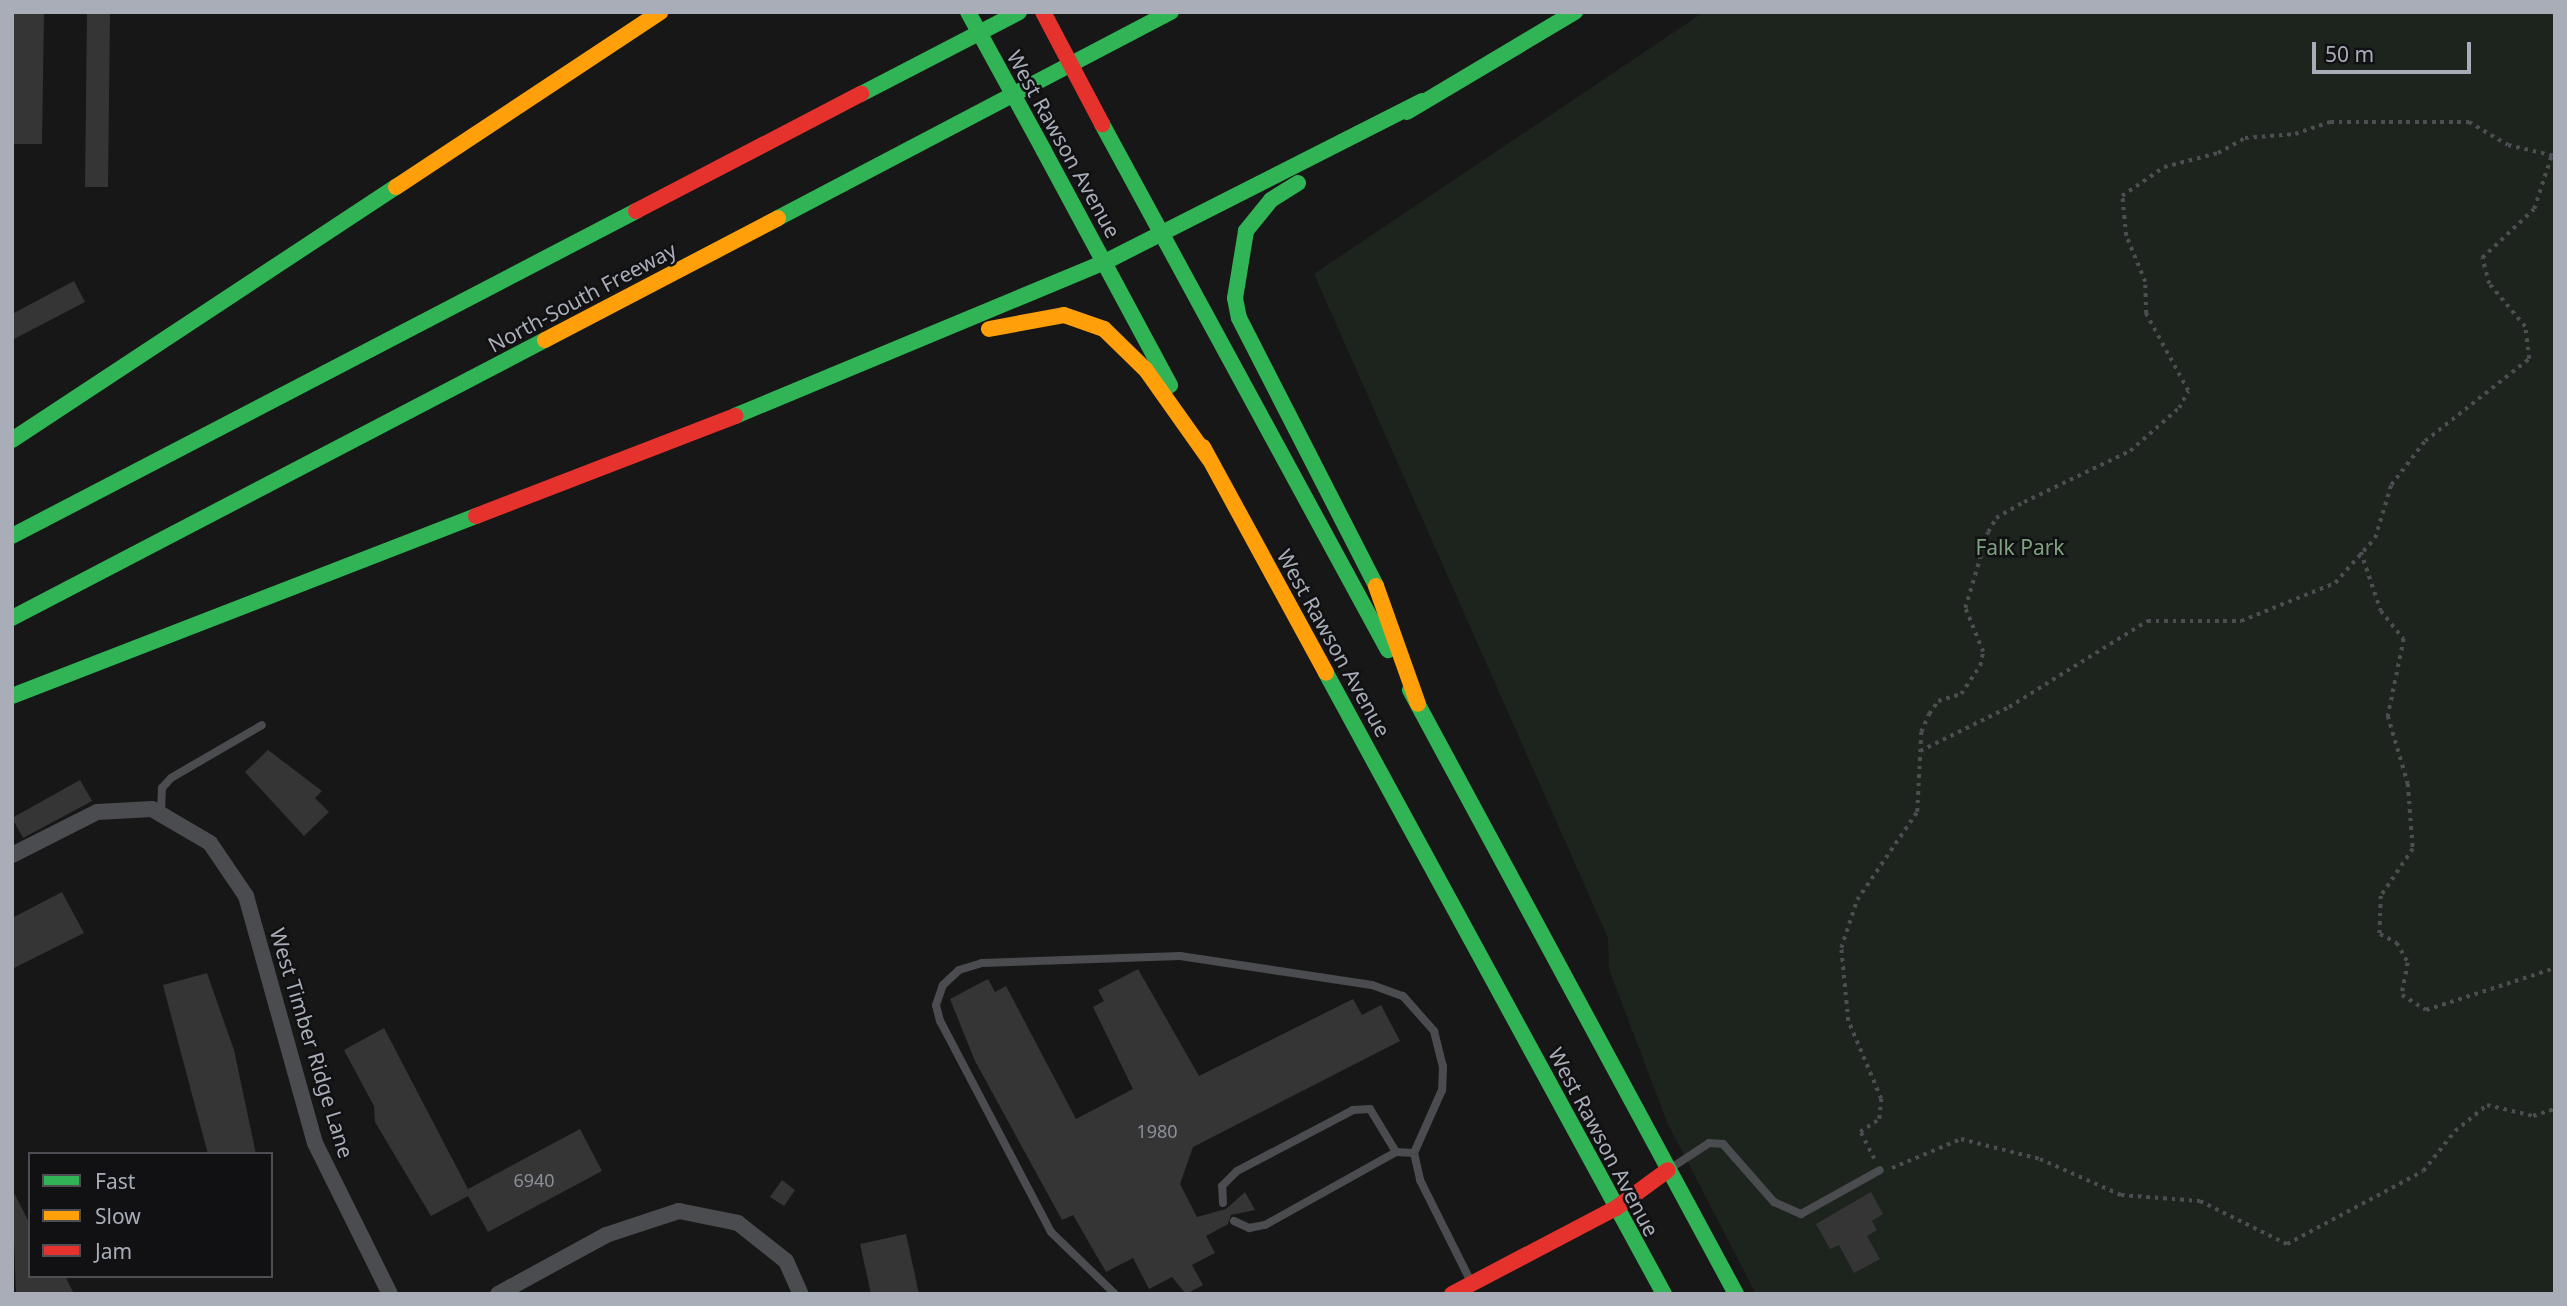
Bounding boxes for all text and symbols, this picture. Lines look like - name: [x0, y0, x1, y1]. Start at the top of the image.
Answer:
- scale bar: [2315, 28, 2474, 72]
- text: 50 m: [2325, 40, 2374, 68]
- street label: West Rawson Avenue: [1002, 46, 1126, 242]
- street label: North-South Freeway: [484, 237, 680, 357]
- park label: Falk Park: [1975, 534, 2065, 560]
- street label: West Rawson Avenue: [1272, 545, 1396, 741]
- street label: West Timber Ridge Lane: [265, 925, 359, 1161]
- street label: West Rawson Avenue: [1544, 1043, 1664, 1241]
- house number: 1980: [1136, 1120, 1178, 1142]
- legend: [28, 1152, 273, 1278]
- text: Fast: [95, 1167, 135, 1195]
- house number: 6940: [513, 1169, 555, 1191]
- text: Slow: [95, 1202, 141, 1230]
- text: Jam: [95, 1237, 132, 1265]

